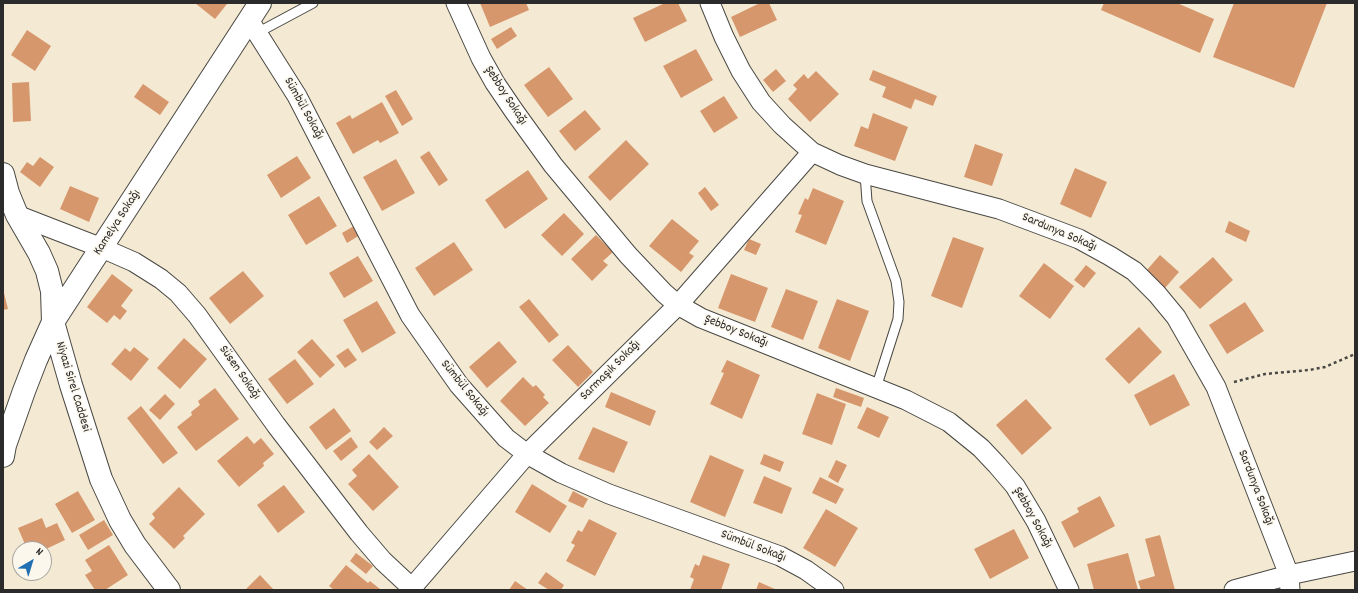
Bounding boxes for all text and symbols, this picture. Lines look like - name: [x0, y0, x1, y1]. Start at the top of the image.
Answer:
- street label: Şebboy Sokağı: [480, 63, 530, 129]
- street label: Sümbül Sokağı: [280, 75, 326, 143]
- street label: Kamelya Sokağı: [91, 187, 145, 259]
- street label: Sardunya Sokağı: [1019, 210, 1099, 256]
- street label: Şebboy Sokağı: [702, 312, 770, 352]
- street label: Sarmaşık Sokağı: [578, 338, 644, 404]
- street label: Niyazi Sirel Caddesi: [51, 340, 93, 434]
- street label: Süsen Sokağı: [215, 343, 263, 403]
- street label: Sümbül Sokağı: [436, 357, 492, 421]
- street label: Sardunya Sokağı: [1233, 448, 1277, 528]
- street label: Şebboy Sokağı: [1009, 485, 1055, 551]
- street label: Sümbül Sokağı: [718, 527, 788, 567]
- north arrow: [12, 541, 52, 581]
- text: N: [32, 544, 46, 560]

